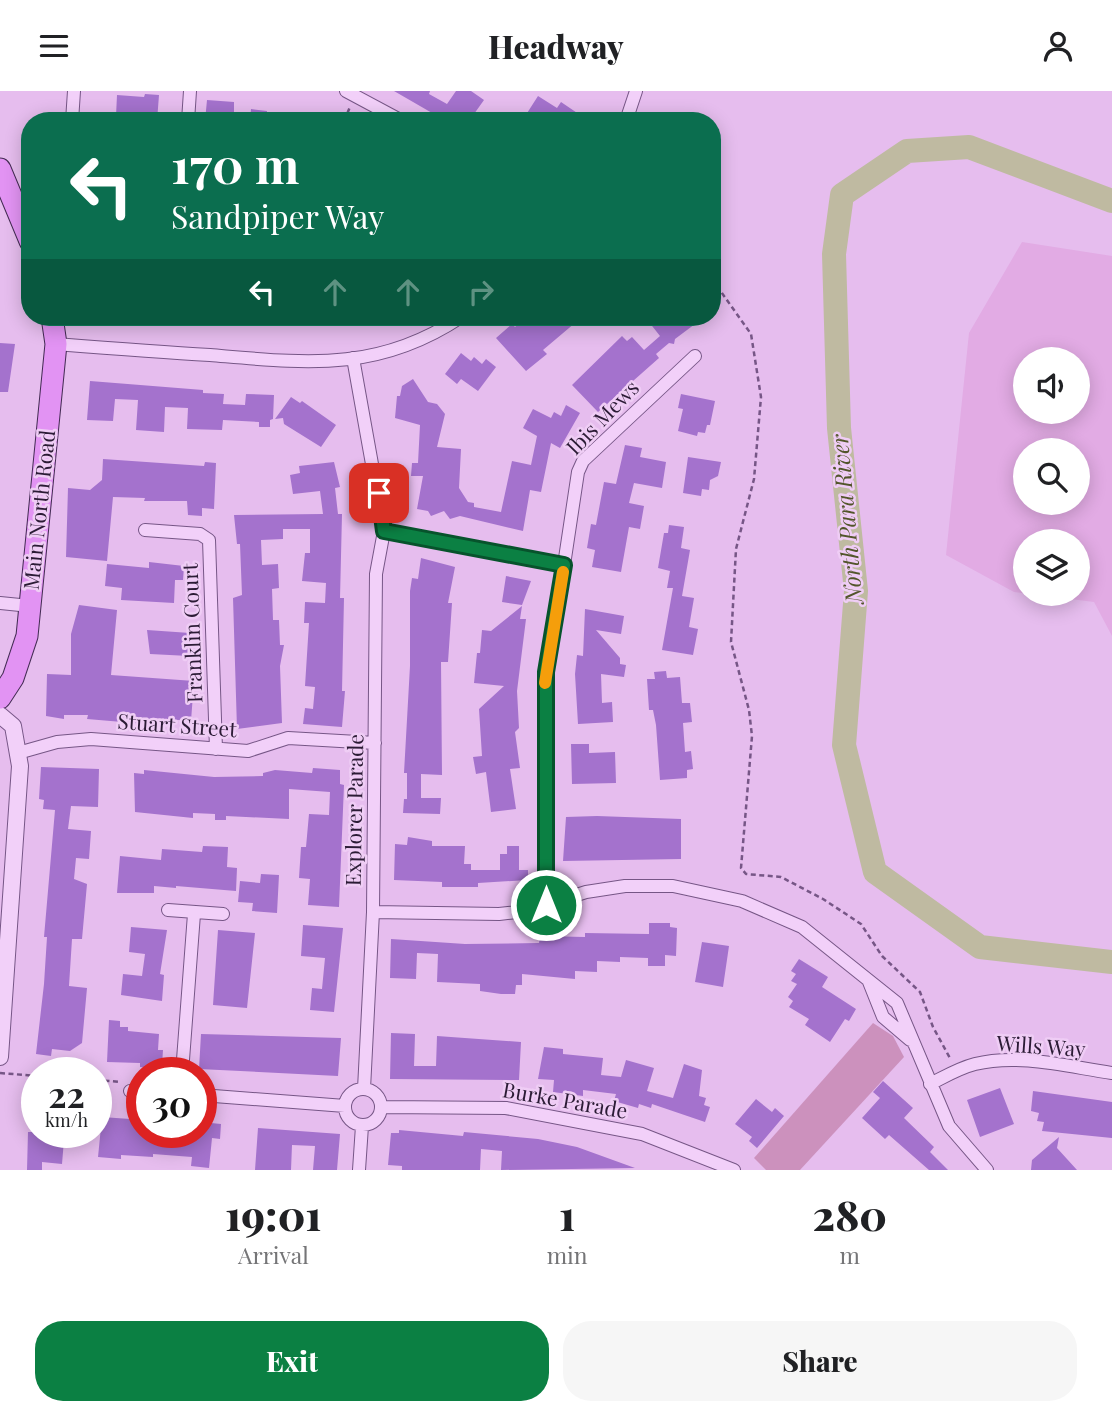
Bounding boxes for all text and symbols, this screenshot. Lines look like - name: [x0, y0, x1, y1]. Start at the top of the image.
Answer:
- text: Headway: [488, 24, 624, 67]
- icon: menu: [35, 27, 73, 65]
- icon: person: [1039, 27, 1077, 65]
- text: 170 m: [171, 131, 299, 196]
- icon: left: [56, 140, 147, 231]
- text: Sandpiper Way: [171, 194, 384, 237]
- icon: left: [243, 273, 281, 311]
- icon: ahead: [316, 273, 354, 311]
- icon: ahead: [389, 273, 427, 311]
- icon: right: [462, 273, 500, 311]
- map controls: [1013, 347, 1090, 606]
- button: sound: [1013, 347, 1090, 424]
- street label: Ibis Mews: [559, 373, 644, 460]
- street label: Main North Road: [16, 428, 60, 591]
- water label: North Para River: [823, 432, 869, 607]
- button: search: [1013, 438, 1090, 515]
- pin: [349, 463, 409, 523]
- icon: arrive: [360, 474, 398, 512]
- button: layers: [1013, 529, 1090, 606]
- street label: Franklin Court: [175, 562, 207, 704]
- street label: Stuart Street: [117, 706, 238, 742]
- street label: Explorer Parade: [338, 734, 368, 886]
- position arrow: [509, 868, 583, 942]
- street label: Wills Way: [995, 1028, 1087, 1062]
- speed limit sign: 30: [126, 1057, 217, 1148]
- text: 22: [48, 1070, 85, 1117]
- street label: Burke Parade: [501, 1074, 630, 1124]
- text: km/h: [45, 1108, 88, 1132]
- text: 19:01: [225, 1186, 322, 1242]
- text: 1: [559, 1186, 575, 1242]
- text: 280: [813, 1186, 887, 1242]
- text: Arrival: [238, 1239, 309, 1270]
- text: min: [547, 1239, 588, 1270]
- text: m: [840, 1239, 860, 1270]
- button: Exit: [35, 1321, 549, 1401]
- button: Share: [563, 1321, 1077, 1401]

